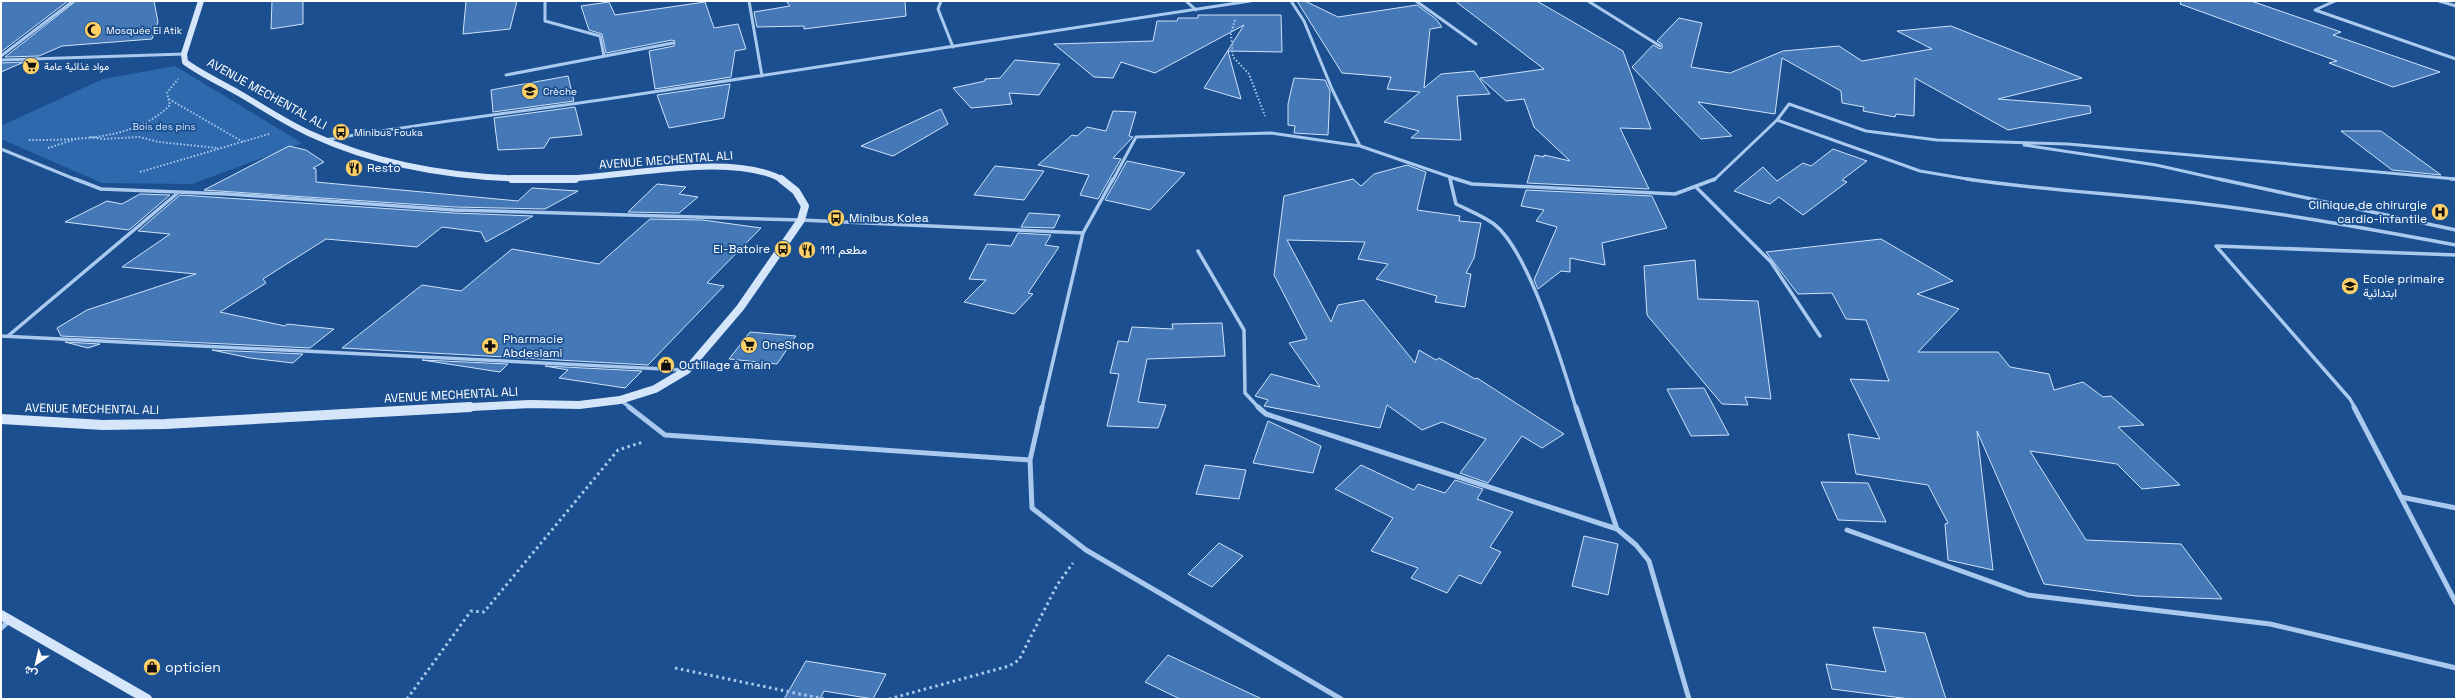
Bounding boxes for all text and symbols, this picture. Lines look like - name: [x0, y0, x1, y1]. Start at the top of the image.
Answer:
- mosque icon: Mosquée El Atik: [83, 20, 103, 40]
- place label: Mosquée El Atik: [106, 24, 183, 37]
- street label: AVENUE MECHENTAL ALI: [204, 54, 330, 134]
- supermarket icon: مواد غذائية عامة: [21, 56, 41, 76]
- place label: مواد غذائية عامة: [44, 60, 109, 73]
- school or university icon: Crèche: [520, 81, 540, 101]
- place label: Crèche: [543, 85, 577, 98]
- park label: Bois des pins: [132, 120, 196, 133]
- bus stop icon: Minibus Fouka: [331, 122, 351, 142]
- place label: Minibus Fouka: [354, 126, 423, 139]
- street label: AVENUE MECHENTAL ALI: [598, 147, 734, 173]
- restaurant icon: Resto: [344, 158, 364, 178]
- place label: Resto: [367, 160, 401, 176]
- place label: Clinique de chirurgie cardio-infantile: [2309, 197, 2427, 227]
- hospital icon: Clinique de chirurgie cardio-infantile: [2430, 202, 2450, 222]
- bus stop icon: Minibus Kolea: [826, 208, 846, 228]
- place label: Minibus Kolea: [849, 210, 929, 226]
- bus stop icon: El-Batoire: [773, 239, 793, 259]
- restaurant icon: مطعم 111: [797, 240, 817, 260]
- place label: El-Batoire: [713, 241, 770, 257]
- place label: مطعم 111: [820, 242, 867, 258]
- place label: Ecole primaire ابتدائية: [2363, 271, 2444, 301]
- school or university icon: Ecole primaire ابتدائية: [2340, 276, 2360, 296]
- place label: Pharmacie Abdeslami: [503, 331, 563, 361]
- supermarket icon: OneShop: [739, 335, 759, 355]
- pharmacy icon: Pharmacie Abdeslami: [480, 336, 500, 356]
- place label: OneShop: [762, 337, 815, 353]
- shop icon: Outillage à main: [656, 355, 676, 375]
- place label: Outillage à main: [679, 357, 771, 373]
- street label: AVENUE MECHENTAL ALI: [384, 383, 518, 407]
- street label: AVENUE MECHENTAL ALI: [25, 400, 159, 418]
- north arrow: [16, 644, 56, 684]
- shop icon: opticien: [142, 657, 162, 677]
- place label: opticien: [165, 658, 221, 676]
- text: ش: [21, 663, 40, 682]

